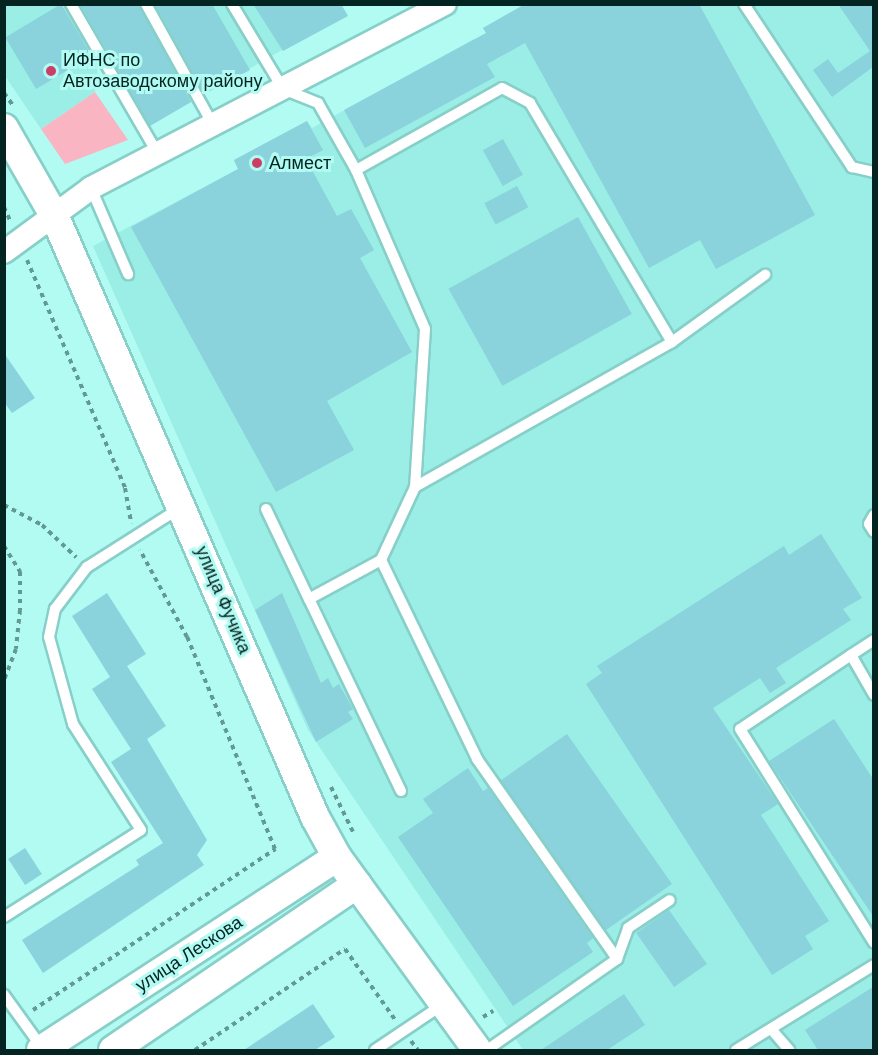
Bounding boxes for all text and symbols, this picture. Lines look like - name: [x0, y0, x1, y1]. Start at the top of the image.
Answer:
- place label: ИФНС по Автозаводскому району: [63, 50, 262, 92]
- marker: ИФНС по Автозаводскому району: [44, 64, 58, 78]
- place label: Алмест: [269, 152, 331, 174]
- marker: Алмест: [250, 156, 264, 170]
- street label: улица Фучика: [191, 543, 255, 657]
- street label: улица Лескова: [132, 912, 246, 996]

